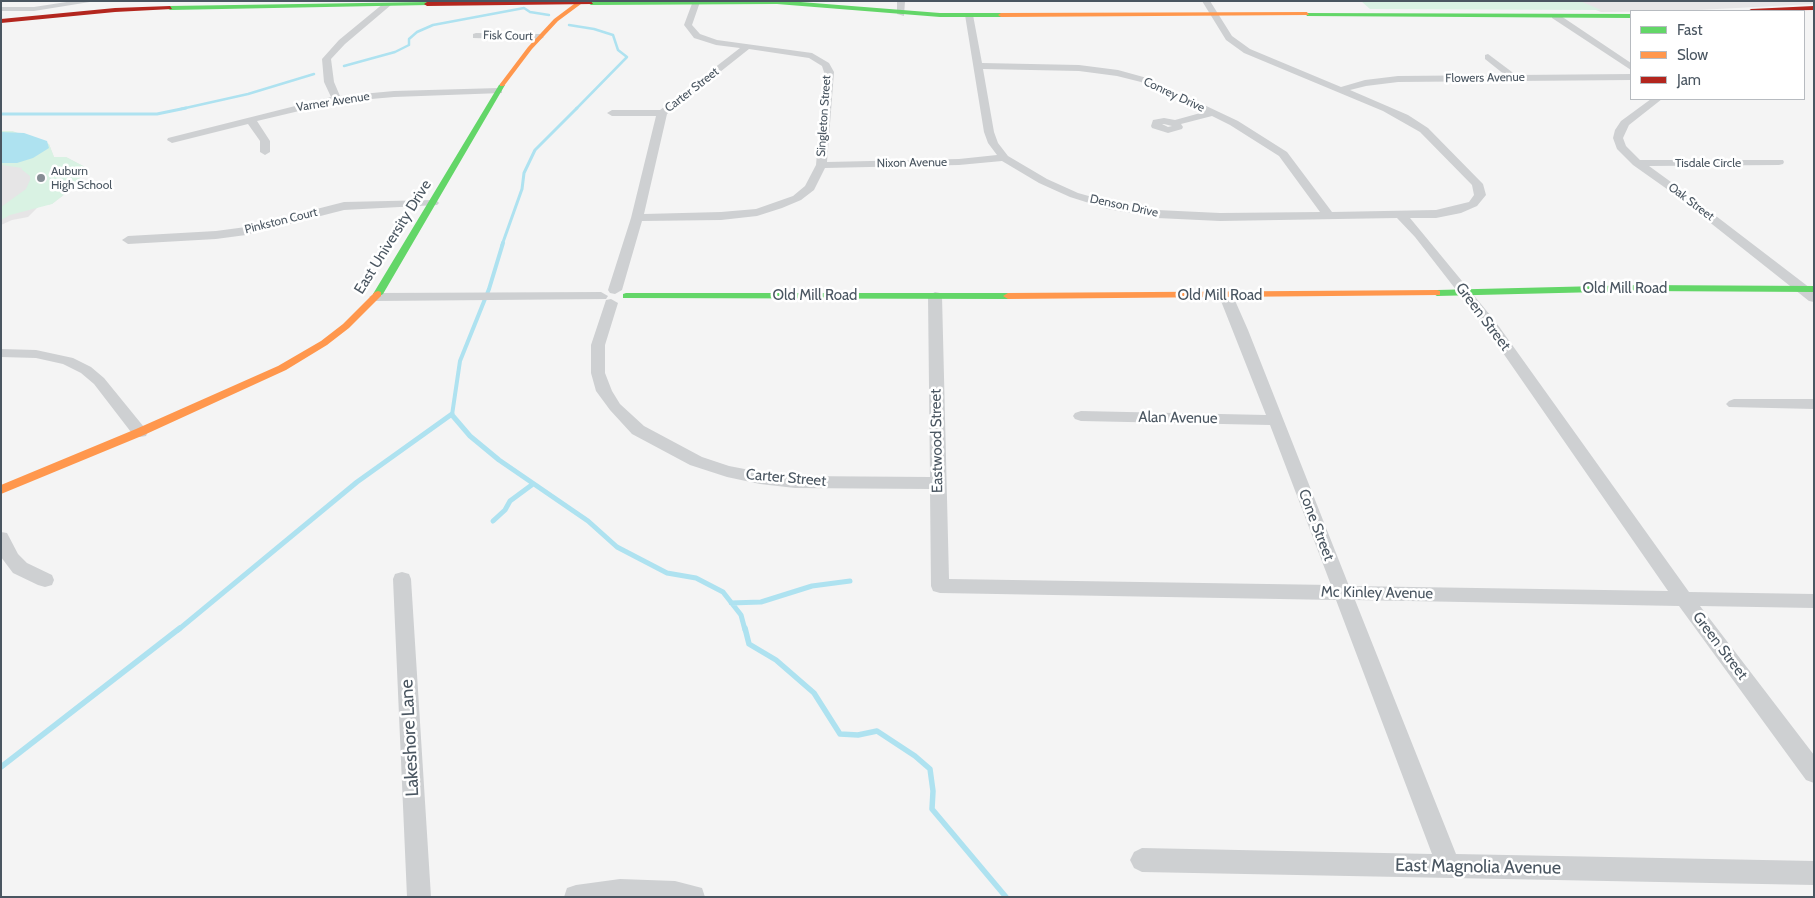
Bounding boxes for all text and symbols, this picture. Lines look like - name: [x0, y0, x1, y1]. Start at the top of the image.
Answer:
- legend: [1630, 10, 1805, 100]
- text: Fast: [1677, 21, 1702, 39]
- street label: Fisk Court: [483, 28, 533, 44]
- text: Slow: [1677, 46, 1708, 64]
- street label: Carter Street: [662, 64, 722, 116]
- street label: Flowers Avenue: [1445, 70, 1525, 86]
- text: Jam: [1677, 71, 1701, 89]
- street label: Singleton Street: [814, 75, 834, 157]
- street label: Conrey Drive: [1141, 75, 1207, 115]
- street label: Varner Avenue: [295, 89, 371, 115]
- street label: Nixon Avenue: [877, 155, 947, 171]
- street label: Tisdale Circle: [1675, 156, 1741, 170]
- place label: Auburn High School: [51, 164, 112, 192]
- marker: Auburn High School: [35, 172, 47, 184]
- street label: East University Drive: [351, 177, 435, 297]
- street label: Oak Street: [1665, 180, 1717, 224]
- street label: Denson Drive: [1089, 192, 1159, 220]
- street label: Pinkston Court: [243, 205, 319, 237]
- street label: Green Street: [1452, 280, 1514, 354]
- street label: Old Mill Road: [1583, 280, 1667, 298]
- street label: Old Mill Road: [773, 287, 857, 305]
- street label: Old Mill Road: [1178, 287, 1262, 305]
- street label: Eastwood Street: [927, 389, 947, 493]
- street label: Alan Avenue: [1138, 408, 1218, 428]
- street label: Carter Street: [745, 466, 827, 490]
- street label: Cone Street: [1294, 487, 1338, 563]
- street label: Mc Kinley Avenue: [1321, 583, 1433, 603]
- street label: Green Street: [1689, 609, 1751, 683]
- street label: Lakeshore Lane: [396, 679, 424, 797]
- street label: East Magnolia Avenue: [1395, 855, 1561, 879]

